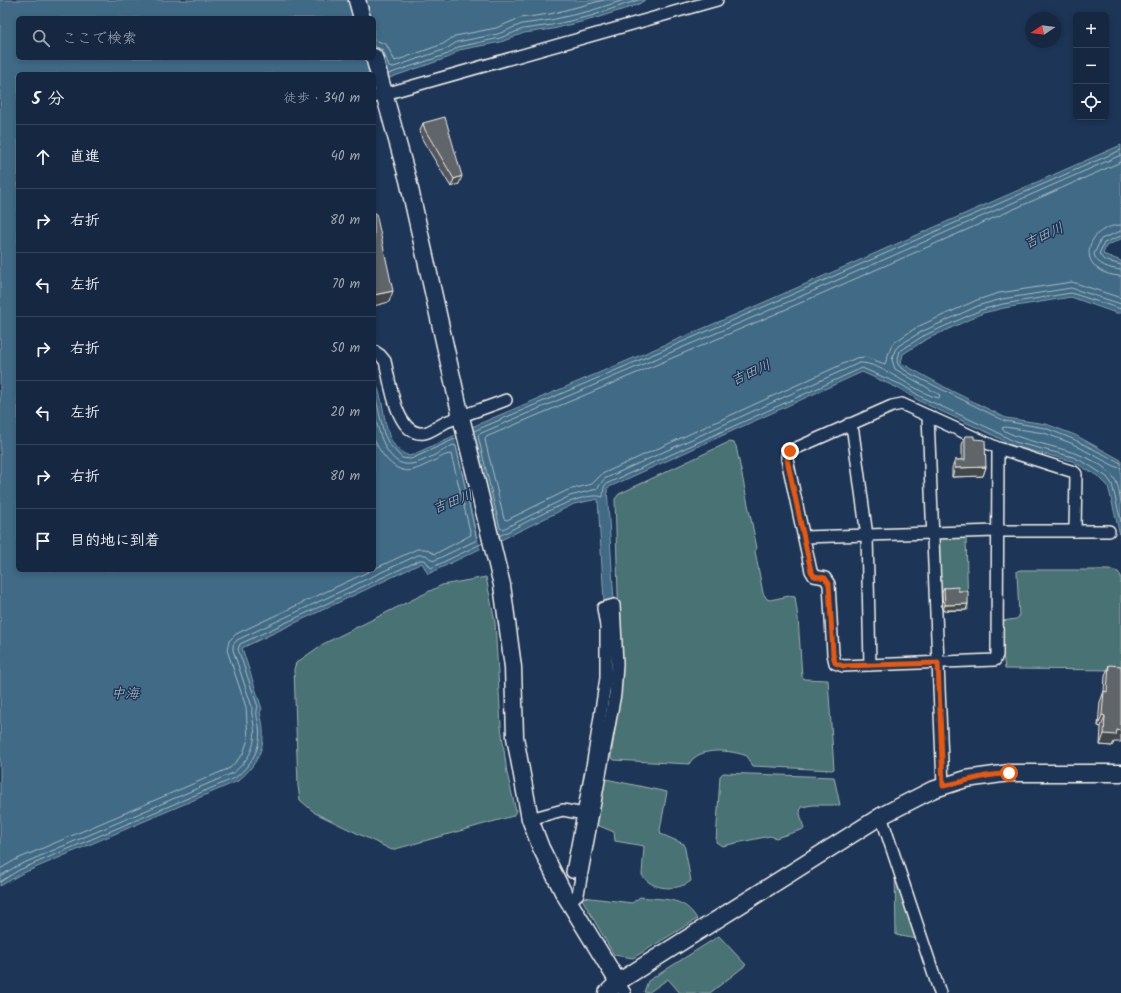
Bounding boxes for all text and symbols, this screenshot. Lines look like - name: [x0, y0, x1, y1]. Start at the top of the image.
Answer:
- north arrow: [1025, 12, 1061, 48]
- map controls: [1073, 12, 1109, 120]
- button: +: [1073, 12, 1109, 48]
- search box: [16, 16, 376, 60]
- icon: search: [30, 27, 52, 49]
- text: ここで検索: [62, 27, 137, 51]
- button: −: [1073, 48, 1109, 84]
- button: locate: [1073, 84, 1109, 120]
- text: 5 分: [32, 86, 64, 113]
- text: 徒歩 · 340 m: [284, 88, 360, 109]
- text: 直進: [70, 145, 100, 169]
- icon: ahead: [32, 146, 54, 168]
- text: 40 m: [331, 146, 360, 167]
- text: 右折: [70, 209, 100, 233]
- icon: right: [32, 210, 54, 232]
- text: 80 m: [330, 210, 360, 231]
- water label: 吉田川: [1020, 217, 1068, 255]
- text: 左折: [70, 273, 100, 297]
- icon: left: [32, 274, 54, 296]
- text: 70 m: [332, 274, 360, 295]
- text: 右折: [70, 337, 100, 361]
- icon: right: [32, 338, 54, 360]
- text: 50 m: [331, 338, 360, 359]
- water label: 吉田川: [727, 354, 775, 392]
- text: 左折: [70, 401, 100, 425]
- icon: left: [32, 402, 54, 424]
- text: 20 m: [330, 402, 360, 423]
- route end: [781, 442, 799, 460]
- text: 右折: [70, 465, 100, 489]
- icon: right: [32, 466, 54, 488]
- text: 80 m: [330, 466, 360, 487]
- water label: 吉田川: [429, 484, 477, 520]
- text: 目的地に到着: [70, 529, 160, 553]
- icon: arrive: [32, 530, 54, 552]
- water label: 中海: [111, 683, 140, 705]
- route start: [1000, 764, 1018, 782]

